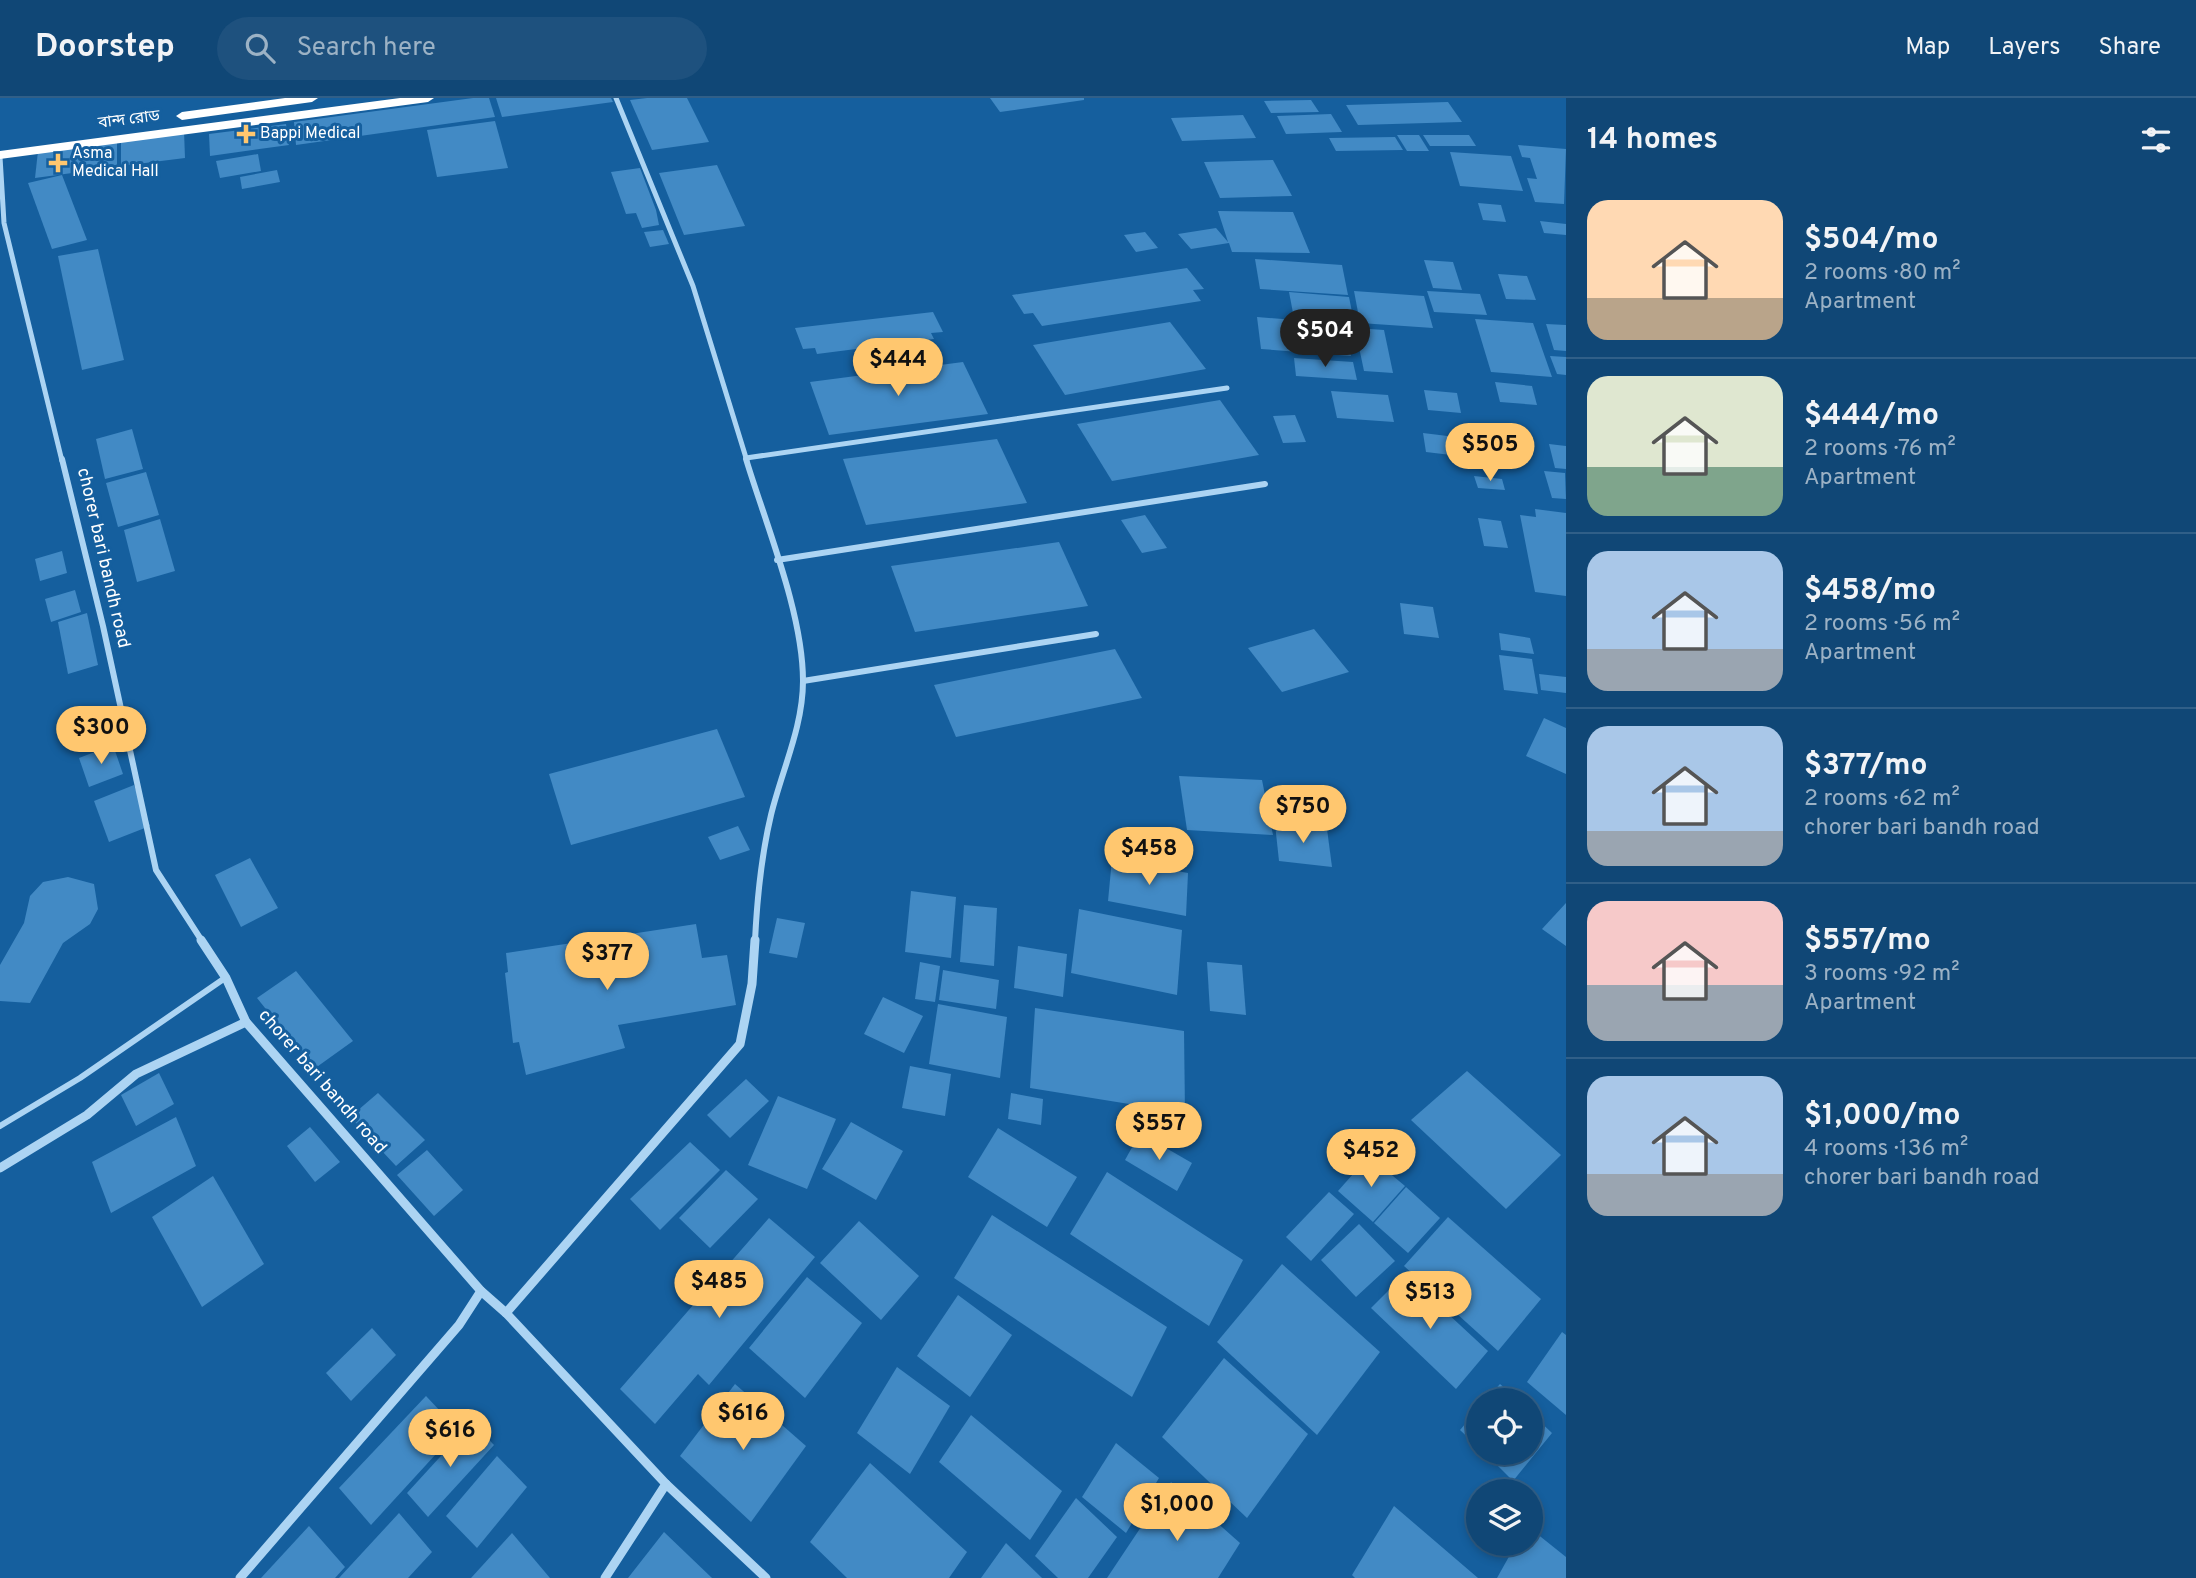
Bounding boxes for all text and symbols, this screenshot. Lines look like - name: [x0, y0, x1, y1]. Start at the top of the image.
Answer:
- search box: [217, 17, 707, 80]
- text: Doorstep: [35, 27, 175, 69]
- icon: search: [241, 29, 279, 67]
- text: Search here: [297, 32, 436, 65]
- text: Map: [1905, 33, 1950, 63]
- text: Layers: [1988, 33, 2060, 63]
- text: Share: [2098, 33, 2161, 63]
- street label: বান্দ রোড: [96, 106, 162, 134]
- icon: filters: [2137, 121, 2175, 159]
- text: 14 homes: [1587, 122, 1718, 159]
- place label: Bappi Medical: [260, 124, 360, 144]
- marker: Bappi Medical: [238, 126, 254, 142]
- place label: Asma Medical Hall: [72, 144, 159, 182]
- marker: Asma Medical Hall: [50, 155, 66, 171]
- text: $504/mo: [1804, 222, 1939, 259]
- icon: home: [1643, 228, 1727, 312]
- text: 2 rooms · 80 m²: [1804, 259, 1961, 288]
- text: Apartment: [1804, 288, 1916, 317]
- pin: $504: [1284, 310, 1366, 369]
- text: $504: [1296, 317, 1354, 346]
- pin: $444: [857, 338, 939, 398]
- text: $444: [869, 346, 927, 375]
- text: $444/mo: [1804, 398, 1939, 435]
- icon: home: [1643, 404, 1727, 488]
- pin: $505: [1449, 424, 1531, 483]
- text: $505: [1461, 431, 1519, 460]
- text: 2 rooms · 76 m²: [1804, 435, 1956, 464]
- text: Apartment: [1804, 464, 1916, 493]
- street label: chorer bari bandh road: [71, 466, 135, 650]
- text: $458/mo: [1804, 573, 1936, 610]
- icon: home: [1643, 579, 1727, 663]
- text: 2 rooms · 56 m²: [1804, 610, 1960, 639]
- text: Apartment: [1804, 639, 1916, 668]
- pin: $300: [60, 706, 142, 766]
- text: $300: [72, 714, 130, 743]
- text: $377/mo: [1804, 748, 1928, 785]
- icon: home: [1643, 754, 1727, 838]
- text: 2 rooms · 62 m²: [1804, 785, 1960, 814]
- pin: $750: [1262, 786, 1344, 845]
- text: $750: [1275, 793, 1331, 822]
- text: chorer bari bandh road: [1804, 814, 2040, 843]
- pin: $458: [1108, 828, 1190, 887]
- text: $458: [1120, 835, 1178, 864]
- text: $557/mo: [1804, 923, 1931, 960]
- icon: home: [1643, 929, 1727, 1013]
- pin: $377: [566, 932, 648, 992]
- text: $377: [581, 940, 633, 969]
- text: 3 rooms · 92 m²: [1804, 960, 1960, 989]
- text: Apartment: [1804, 989, 1916, 1018]
- street label: chorer bari bandh road: [253, 1005, 391, 1159]
- text: $1,000/mo: [1804, 1098, 1960, 1135]
- pin: $557: [1118, 1102, 1200, 1162]
- icon: home: [1643, 1104, 1727, 1188]
- text: $557: [1132, 1110, 1186, 1139]
- pin: $452: [1330, 1130, 1412, 1189]
- text: 4 rooms · 136 m²: [1804, 1135, 1968, 1164]
- text: $452: [1343, 1137, 1399, 1166]
- text: chorer bari bandh road: [1804, 1164, 2040, 1193]
- pin: $485: [678, 1260, 760, 1320]
- text: $485: [690, 1268, 748, 1297]
- pin: $513: [1389, 1272, 1471, 1331]
- text: $513: [1405, 1279, 1455, 1308]
- map controls: [1466, 1388, 1543, 1556]
- button: locate: [1466, 1388, 1543, 1465]
- pin: $616: [702, 1392, 784, 1452]
- text: $616: [717, 1400, 769, 1429]
- pin: $616: [409, 1410, 491, 1469]
- text: $616: [424, 1417, 476, 1446]
- button: layers: [1466, 1479, 1543, 1556]
- pin: $1,000: [1120, 1484, 1234, 1543]
- text: $1,000: [1140, 1491, 1214, 1520]

